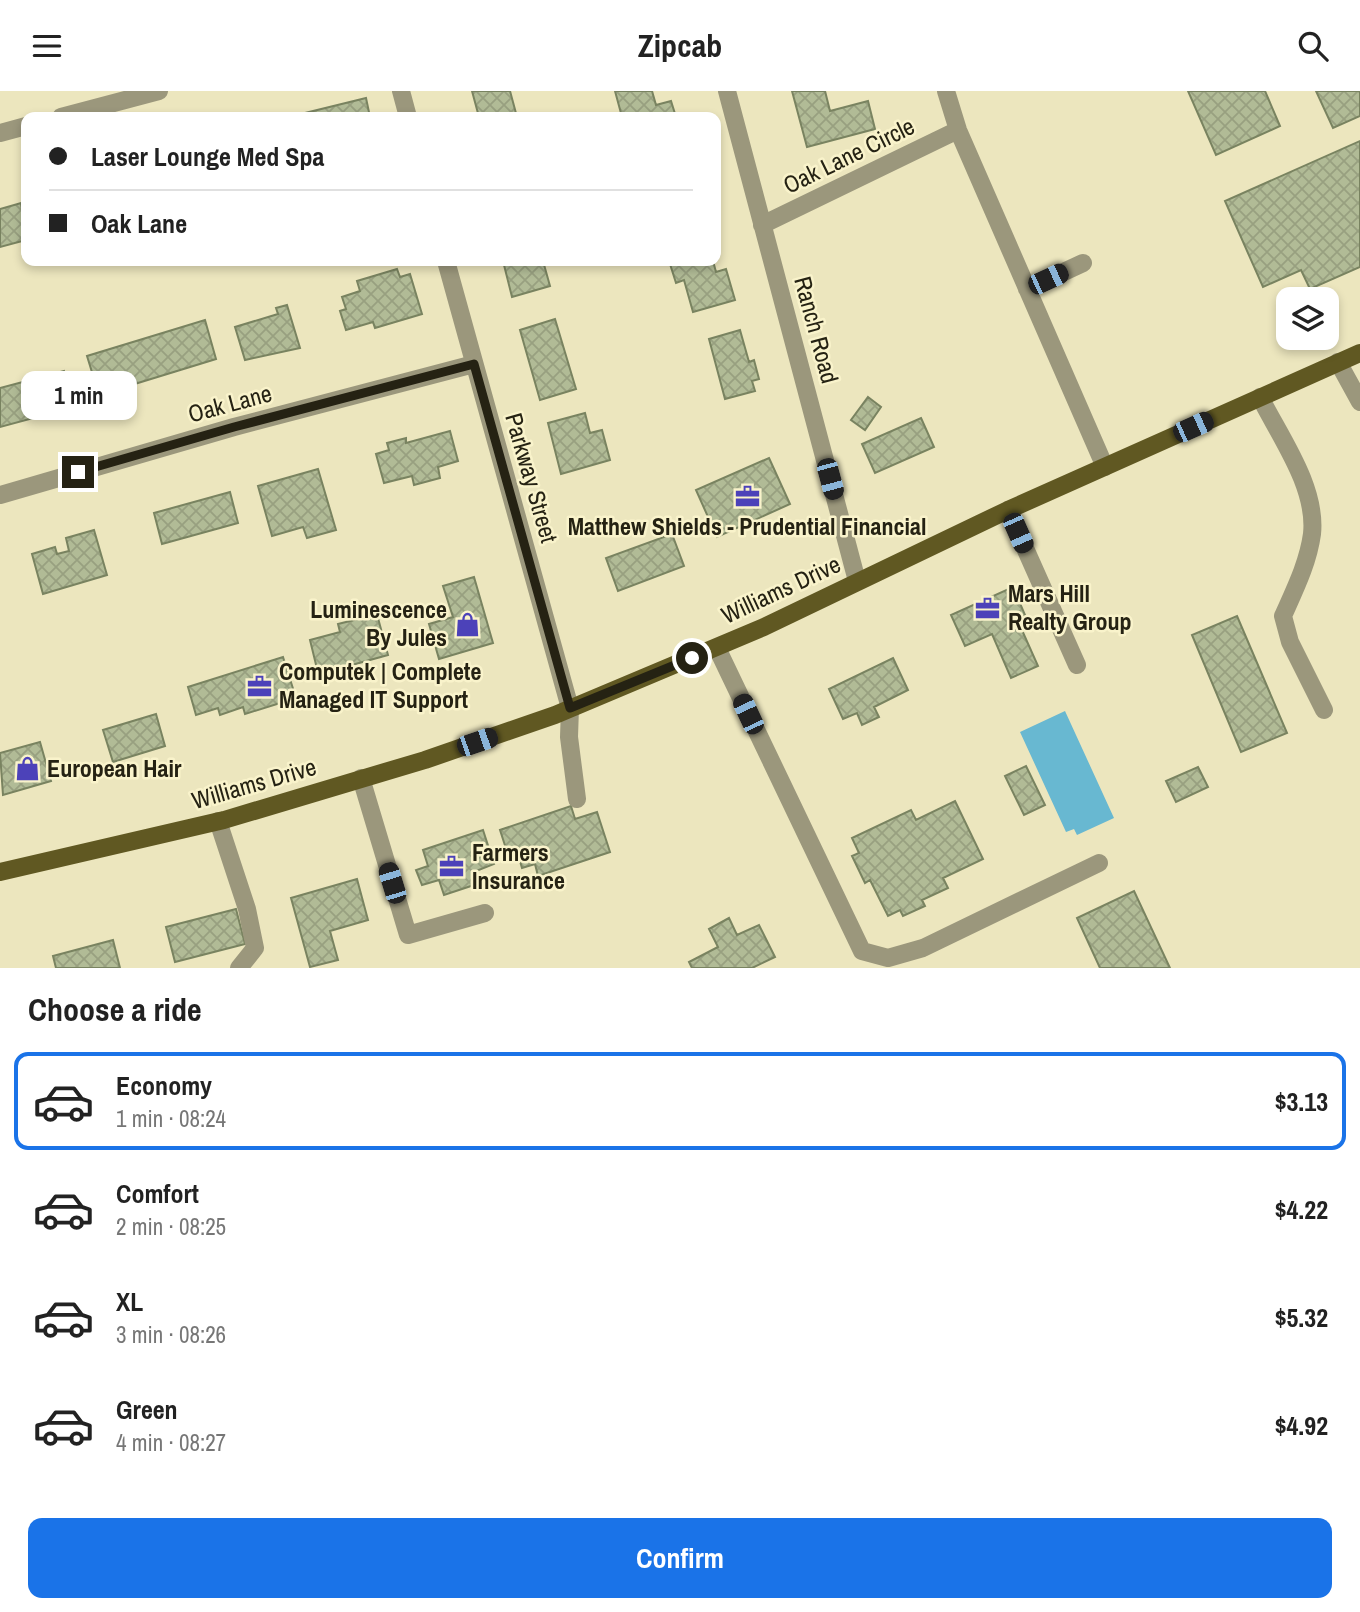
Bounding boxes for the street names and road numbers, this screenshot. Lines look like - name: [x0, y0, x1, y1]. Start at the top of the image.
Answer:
- street label: Oak Lane Circle: [778, 110, 919, 201]
- street label: Ranch Road: [787, 273, 847, 387]
- street label: Oak Lane: [184, 377, 275, 430]
- street label: Parkway Street: [498, 409, 566, 547]
- street label: Williams Drive: [716, 548, 845, 631]
- street label: Williams Drive: [188, 750, 320, 816]

